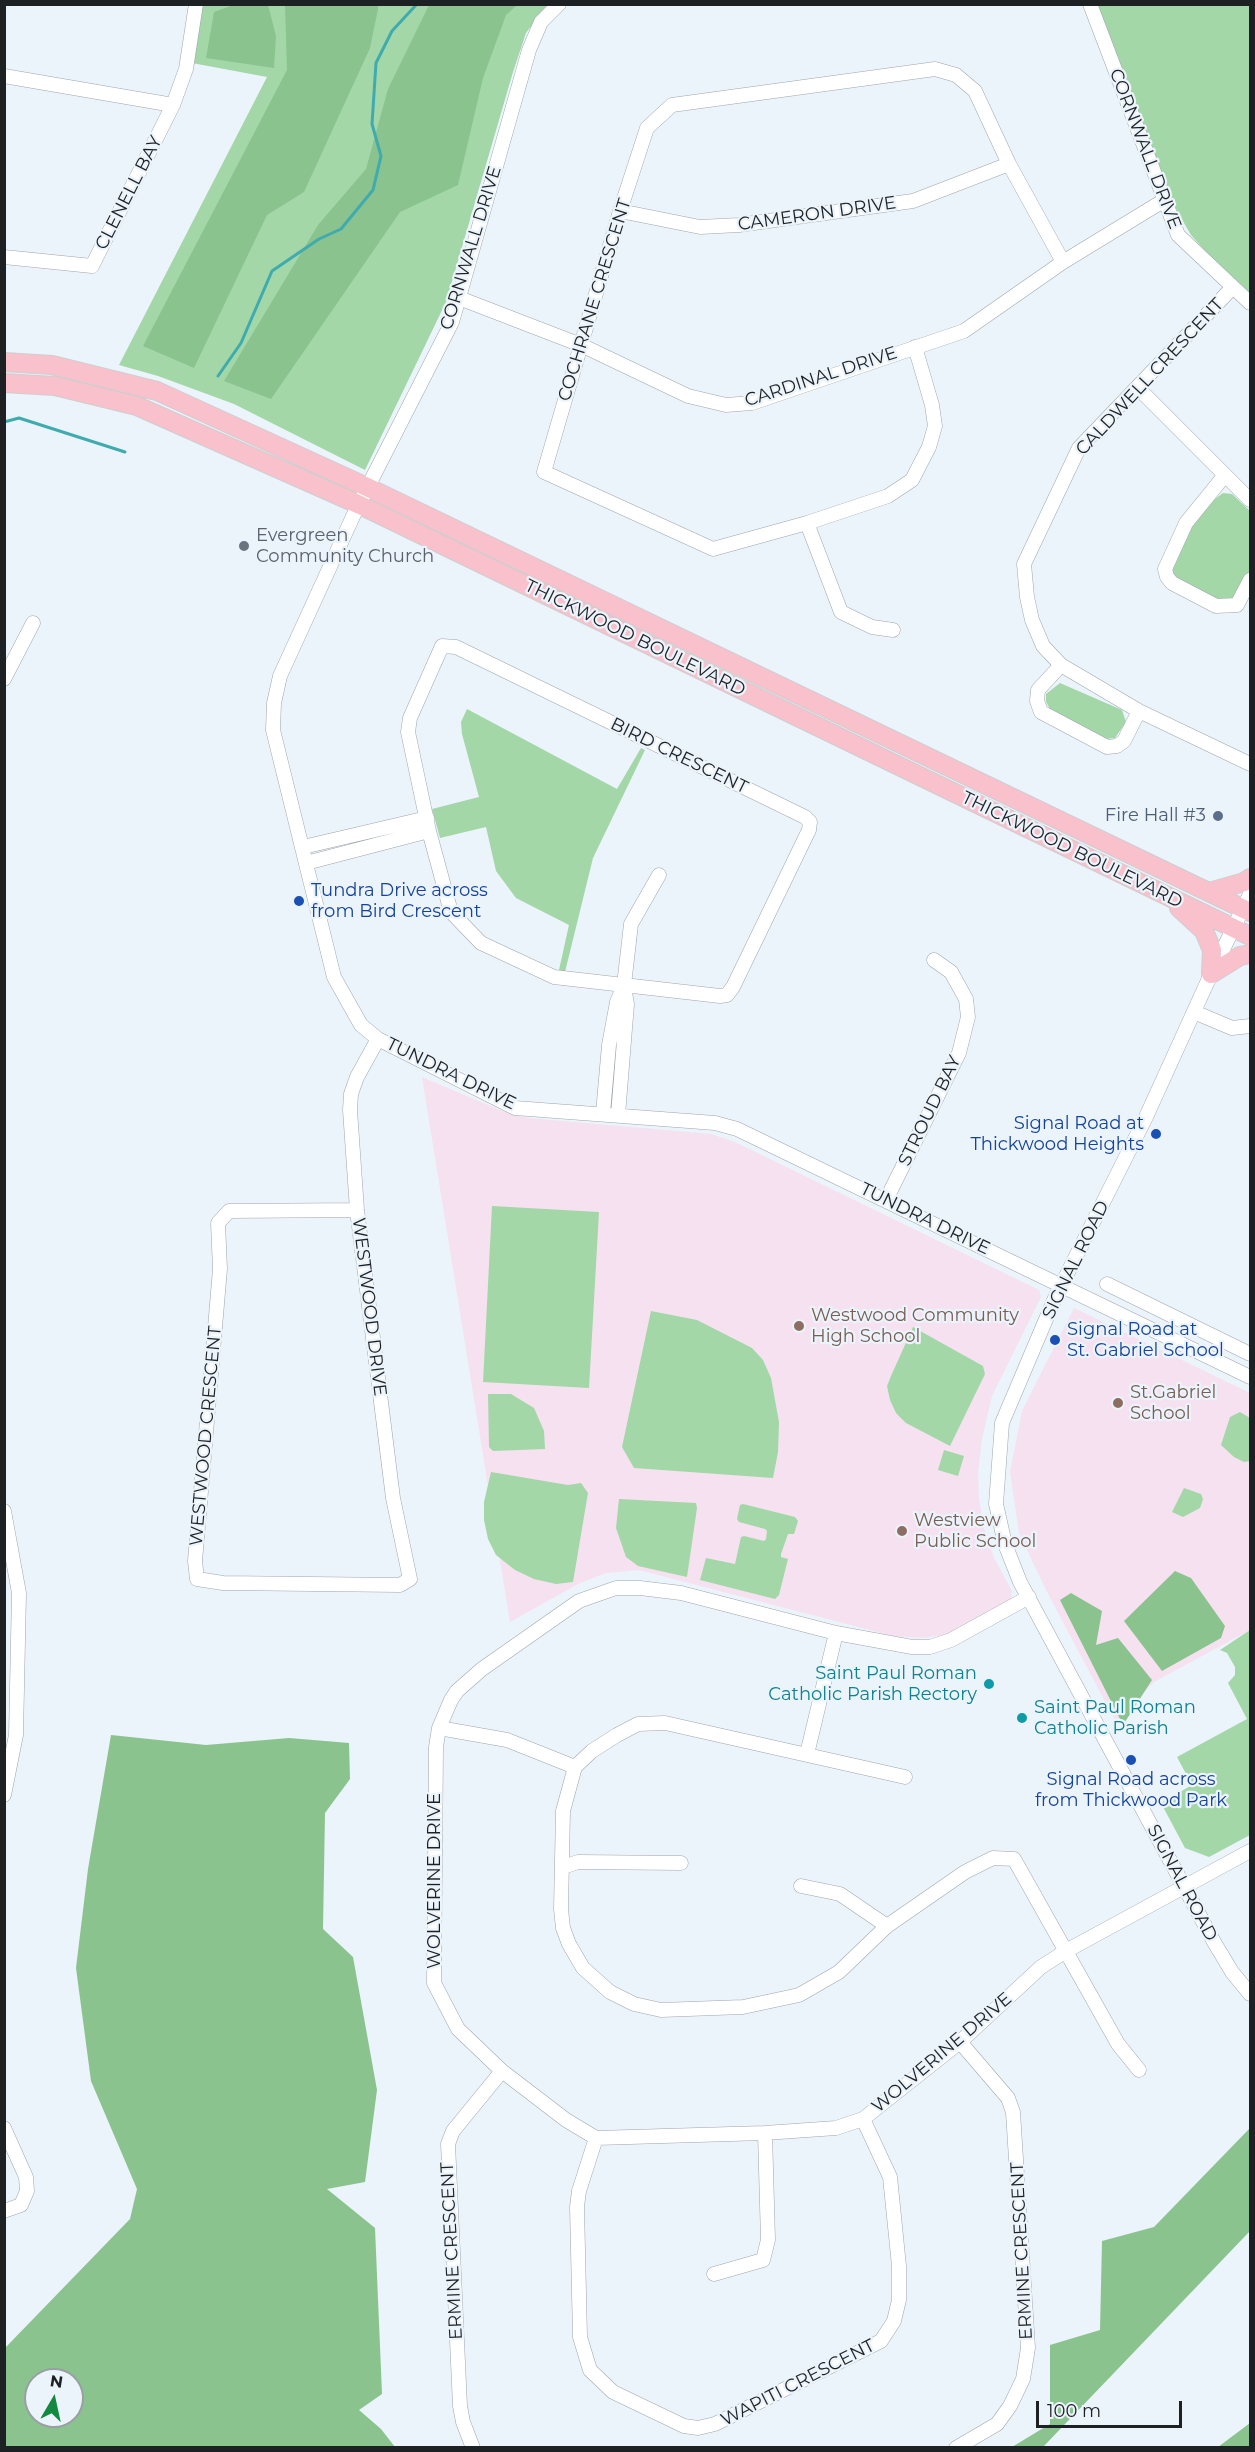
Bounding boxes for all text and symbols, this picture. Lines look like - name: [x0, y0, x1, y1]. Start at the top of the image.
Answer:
- street label: CORNWALL DRIVE: [1104, 66, 1186, 232]
- street label: CLENELL BAY: [91, 132, 167, 254]
- street label: CORNWALL DRIVE: [436, 163, 506, 333]
- street label: CAMERON DRIVE: [737, 192, 897, 236]
- street label: COCHRANE CRESCENT: [554, 196, 636, 404]
- street label: CALDWELL CRESCENT: [1072, 294, 1228, 460]
- street label: CARDINAL DRIVE: [742, 342, 900, 412]
- place label: Evergreen Community Church: [256, 525, 434, 568]
- marker: Evergreen Community Church: [237, 539, 251, 553]
- street label: THICKWOOD BOULEVARD: [521, 575, 749, 701]
- street label: BIRD CRESCENT: [607, 713, 751, 799]
- street label: THICKWOOD BOULEVARD: [958, 787, 1186, 913]
- place label: Fire Hall #3: [1105, 805, 1206, 827]
- marker: Fire Hall #3: [1211, 809, 1225, 823]
- place label: Tundra Drive across from Bird Crescent: [311, 880, 488, 922]
- marker: Tundra Drive across from Bird Crescent: [292, 894, 306, 908]
- street label: TUNDRA DRIVE: [383, 1033, 519, 1115]
- street label: STROUD BAY: [894, 1052, 966, 1170]
- place label: Signal Road at Thickwood Heights: [970, 1113, 1144, 1156]
- marker: Signal Road at Thickwood Heights: [1149, 1127, 1163, 1141]
- street label: TUNDRA DRIVE: [857, 1178, 993, 1260]
- street label: SIGNAL ROAD: [1038, 1197, 1114, 1323]
- street label: WESTWOOD DRIVE: [347, 1217, 391, 1397]
- place label: Westwood Community High School: [811, 1305, 1019, 1348]
- marker: Westwood Community High School: [792, 1319, 806, 1333]
- place label: Signal Road at St. Gabriel School: [1067, 1319, 1224, 1362]
- street label: WESTWOOD CRESCENT: [186, 1325, 226, 1547]
- marker: Signal Road at St. Gabriel School: [1048, 1333, 1062, 1347]
- place label: St.Gabriel School: [1130, 1382, 1216, 1424]
- marker: St.Gabriel School: [1111, 1396, 1125, 1410]
- place label: Westview Public School: [914, 1510, 1036, 1552]
- marker: Westview Public School: [895, 1524, 909, 1538]
- place label: Saint Paul Roman Catholic Parish Rectory: [768, 1663, 977, 1706]
- marker: Saint Paul Roman Catholic Parish Rectory: [982, 1677, 996, 1691]
- place label: Saint Paul Roman Catholic Parish: [1034, 1697, 1196, 1740]
- marker: Saint Paul Roman Catholic Parish: [1015, 1711, 1029, 1725]
- marker: Signal Road across from Thickwood Park: [1124, 1753, 1138, 1767]
- place label: Signal Road across from Thickwood Park: [1035, 1769, 1227, 1812]
- street label: WOLVERINE DRIVE: [424, 1793, 446, 1969]
- street label: SIGNAL ROAD: [1142, 1821, 1222, 1945]
- street label: WOLVERINE DRIVE: [868, 1988, 1016, 2118]
- street label: ERMINE CRESCENT: [437, 2162, 467, 2340]
- street label: ERMINE CRESCENT: [1007, 2162, 1037, 2340]
- street label: WAPITI CRESCENT: [718, 2335, 878, 2431]
- north arrow: [24, 2368, 84, 2428]
- text: N: [49, 2371, 64, 2392]
- scale bar: [1039, 2389, 1184, 2427]
- text: 100 m: [1047, 2400, 1101, 2422]

